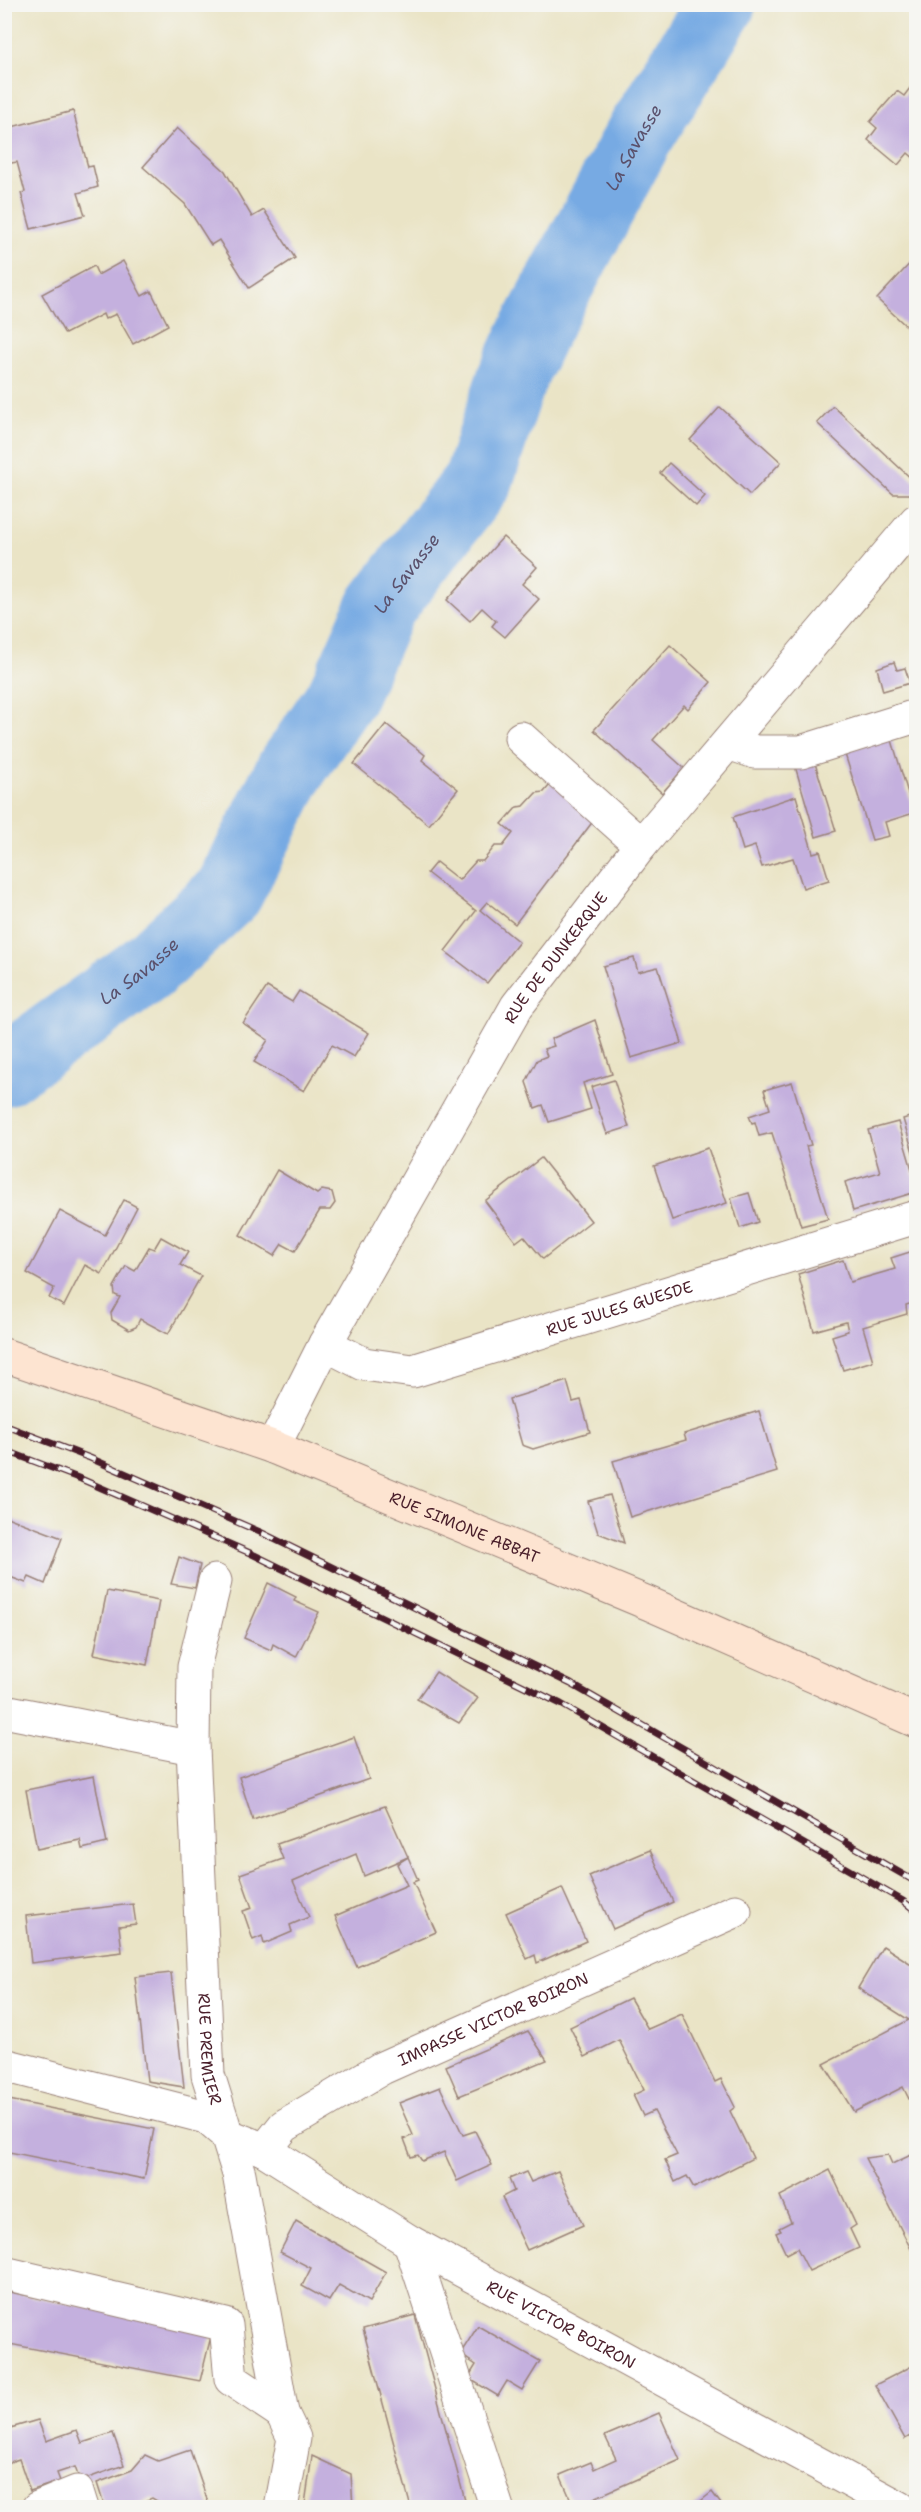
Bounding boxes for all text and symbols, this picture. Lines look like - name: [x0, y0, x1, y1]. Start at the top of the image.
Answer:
- water label: La Savasse: [600, 100, 668, 195]
- water label: La Savasse: [368, 528, 445, 617]
- street label: RUE DE DUNKERQUE: [499, 887, 612, 1027]
- water label: La Savasse: [95, 932, 184, 1011]
- street label: RUE JULES GUESDE: [543, 1276, 695, 1340]
- street label: RUE SIMONE ABBAT: [387, 1486, 543, 1567]
- street label: IMPASSE VICTOR BOIRON: [394, 1967, 592, 2070]
- street label: RUE PREMIER: [194, 1992, 227, 2107]
- street label: RUE VICTOR BOIRON: [483, 2275, 640, 2373]

